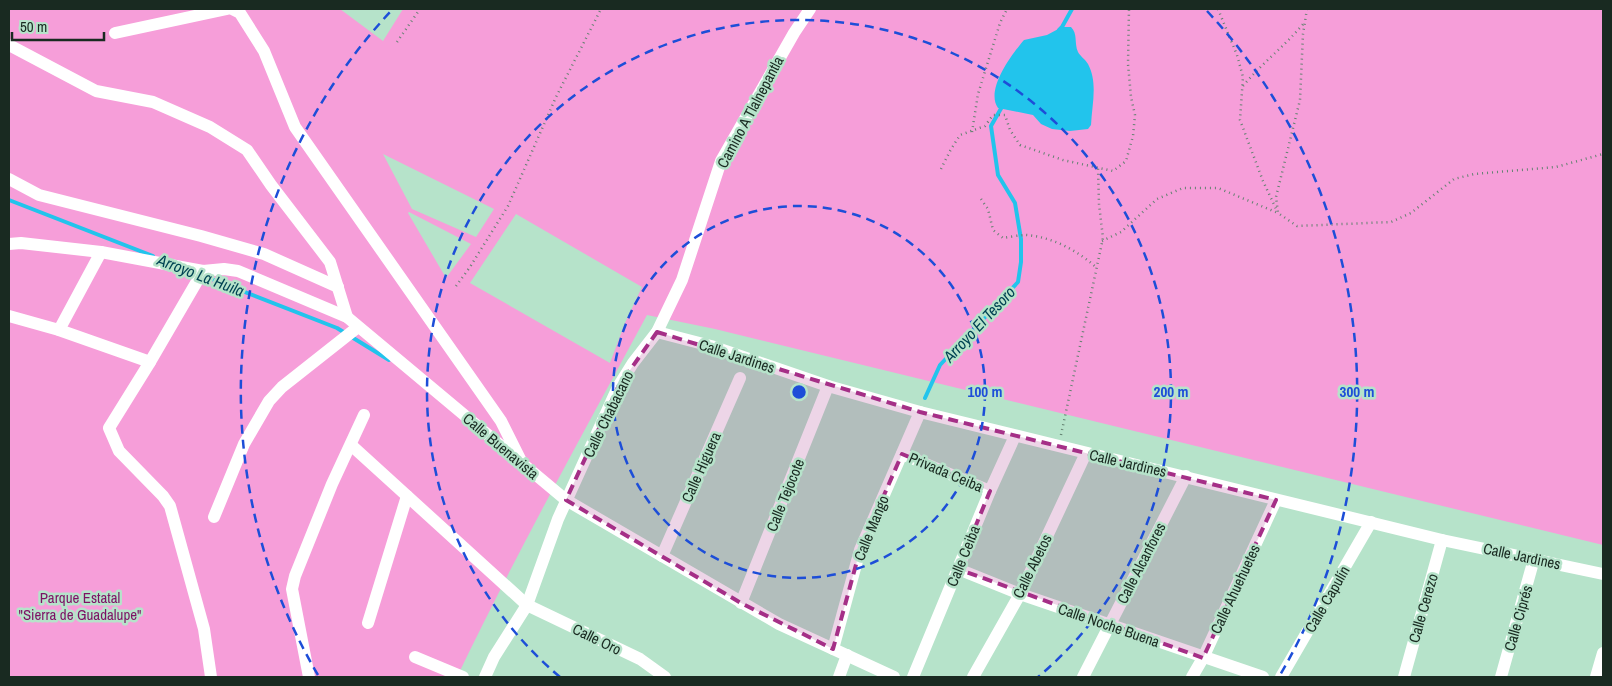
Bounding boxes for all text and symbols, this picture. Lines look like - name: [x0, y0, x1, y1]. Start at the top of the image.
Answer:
- scale bar: [12, 10, 105, 42]
- text: 50 m: [20, 16, 47, 37]
- street label: Camino A Tlalnepantla: [712, 52, 788, 171]
- water label: Arroyo La Huila: [154, 248, 247, 302]
- water label: Arroyo El Tesoro: [937, 281, 1020, 367]
- street label: Calle Jardines: [696, 334, 778, 378]
- street label: Calle Chabacano: [578, 367, 638, 461]
- text: 100 m: [968, 381, 1002, 402]
- text: 200 m: [1154, 381, 1188, 402]
- text: 300 m: [1340, 381, 1374, 402]
- centre of rings: [790, 383, 808, 401]
- street label: Calle Buenavista: [459, 408, 543, 484]
- street label: Calle Higuera: [676, 428, 726, 506]
- street label: Calle Jardines: [1087, 444, 1169, 482]
- street label: Privada Ceiba: [906, 447, 986, 497]
- street label: Calle Tejocote: [761, 455, 809, 535]
- street label: Calle Mango: [848, 492, 894, 564]
- street label: Calle Alcanfores: [1111, 519, 1171, 607]
- street label: Calle Ceiba: [941, 522, 985, 590]
- street label: Calle Abetos: [1007, 530, 1057, 602]
- street label: Calle Jardines: [1481, 538, 1563, 574]
- street label: Calle Ahuehuetes: [1205, 541, 1265, 637]
- street label: Calle Capulín: [1299, 562, 1355, 636]
- street label: Calle Cerezo: [1403, 571, 1443, 645]
- street label: Calle Ciprés: [1499, 583, 1537, 653]
- park label: Parque Estatal "Sierra de Guadalupe": [19, 587, 141, 625]
- street label: Calle Noche Buena: [1055, 598, 1163, 652]
- street label: Calle Oro: [569, 618, 625, 660]

